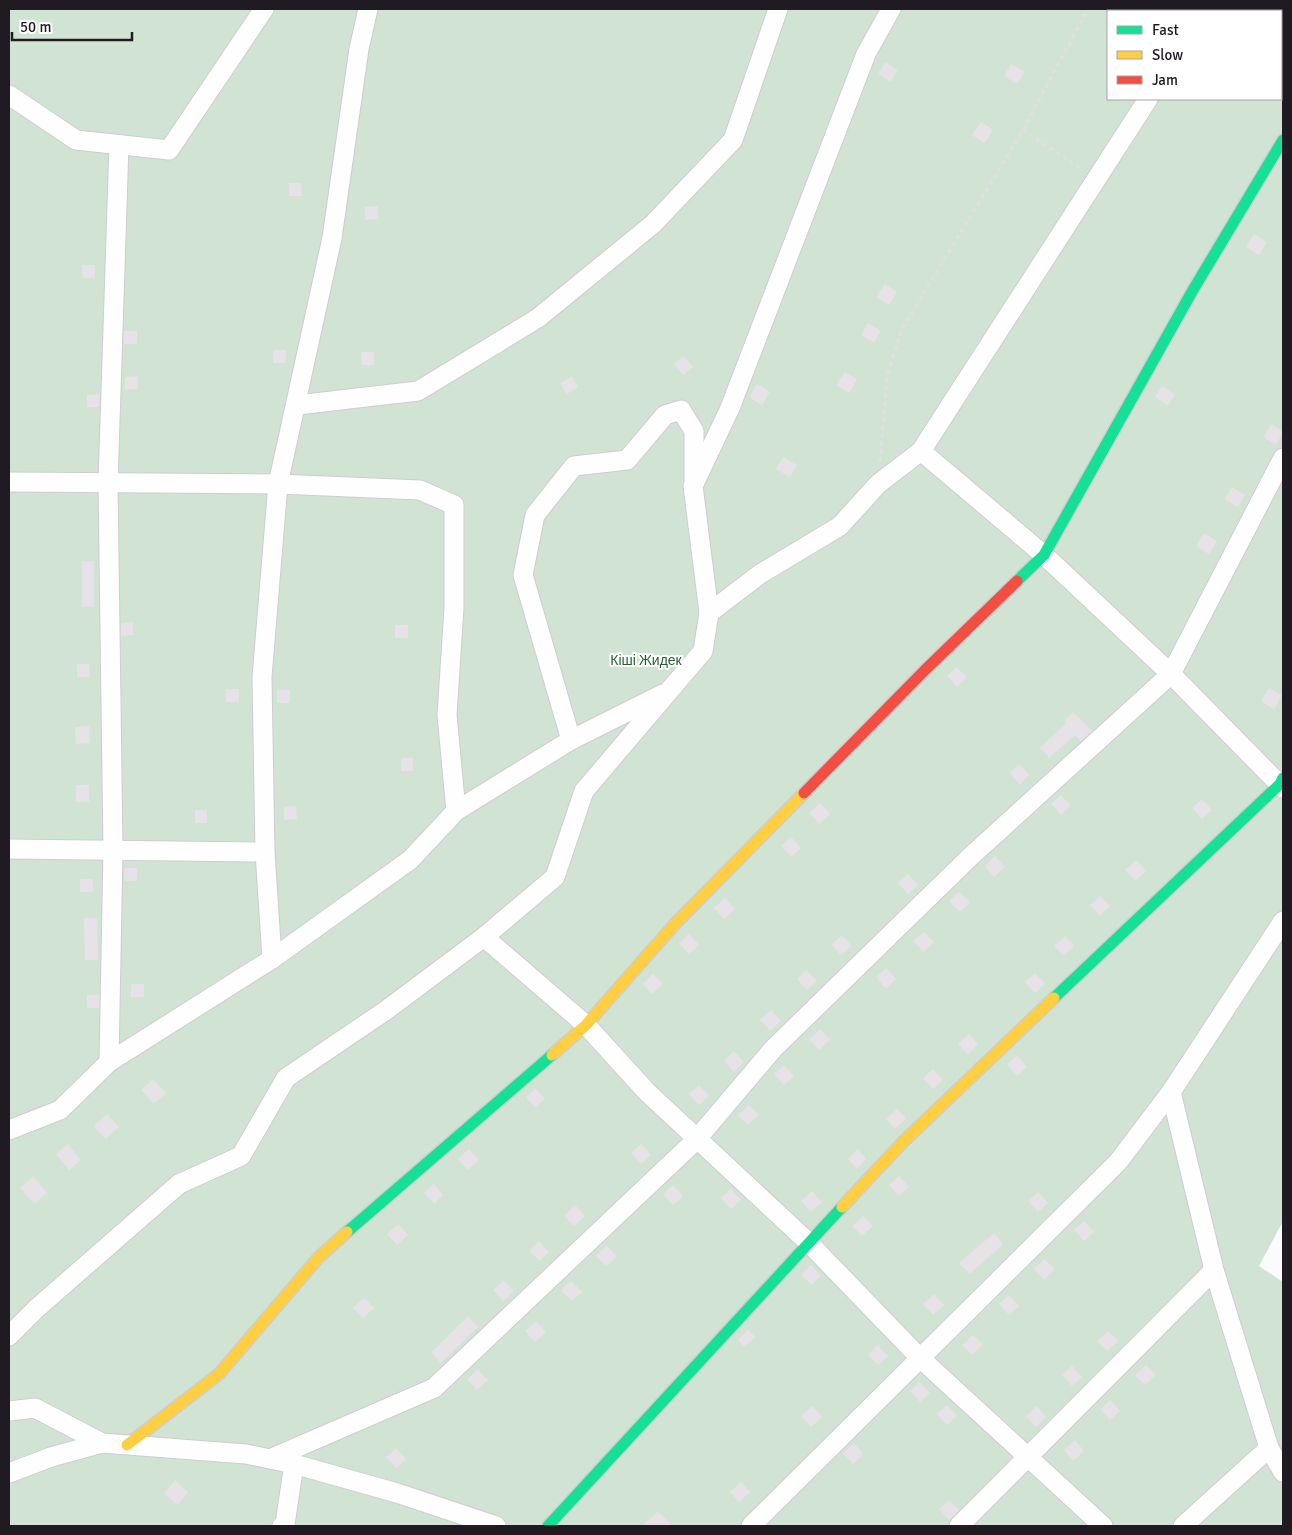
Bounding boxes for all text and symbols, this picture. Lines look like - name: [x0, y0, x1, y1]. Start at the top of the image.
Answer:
- scale bar: [12, 10, 132, 42]
- legend: [1107, 10, 1282, 100]
- text: 50 m: [20, 18, 51, 36]
- text: Fast: [1152, 21, 1179, 39]
- text: Slow: [1152, 46, 1183, 64]
- text: Jam: [1152, 71, 1178, 89]
- park label: Кіші Жидек: [610, 652, 683, 669]

